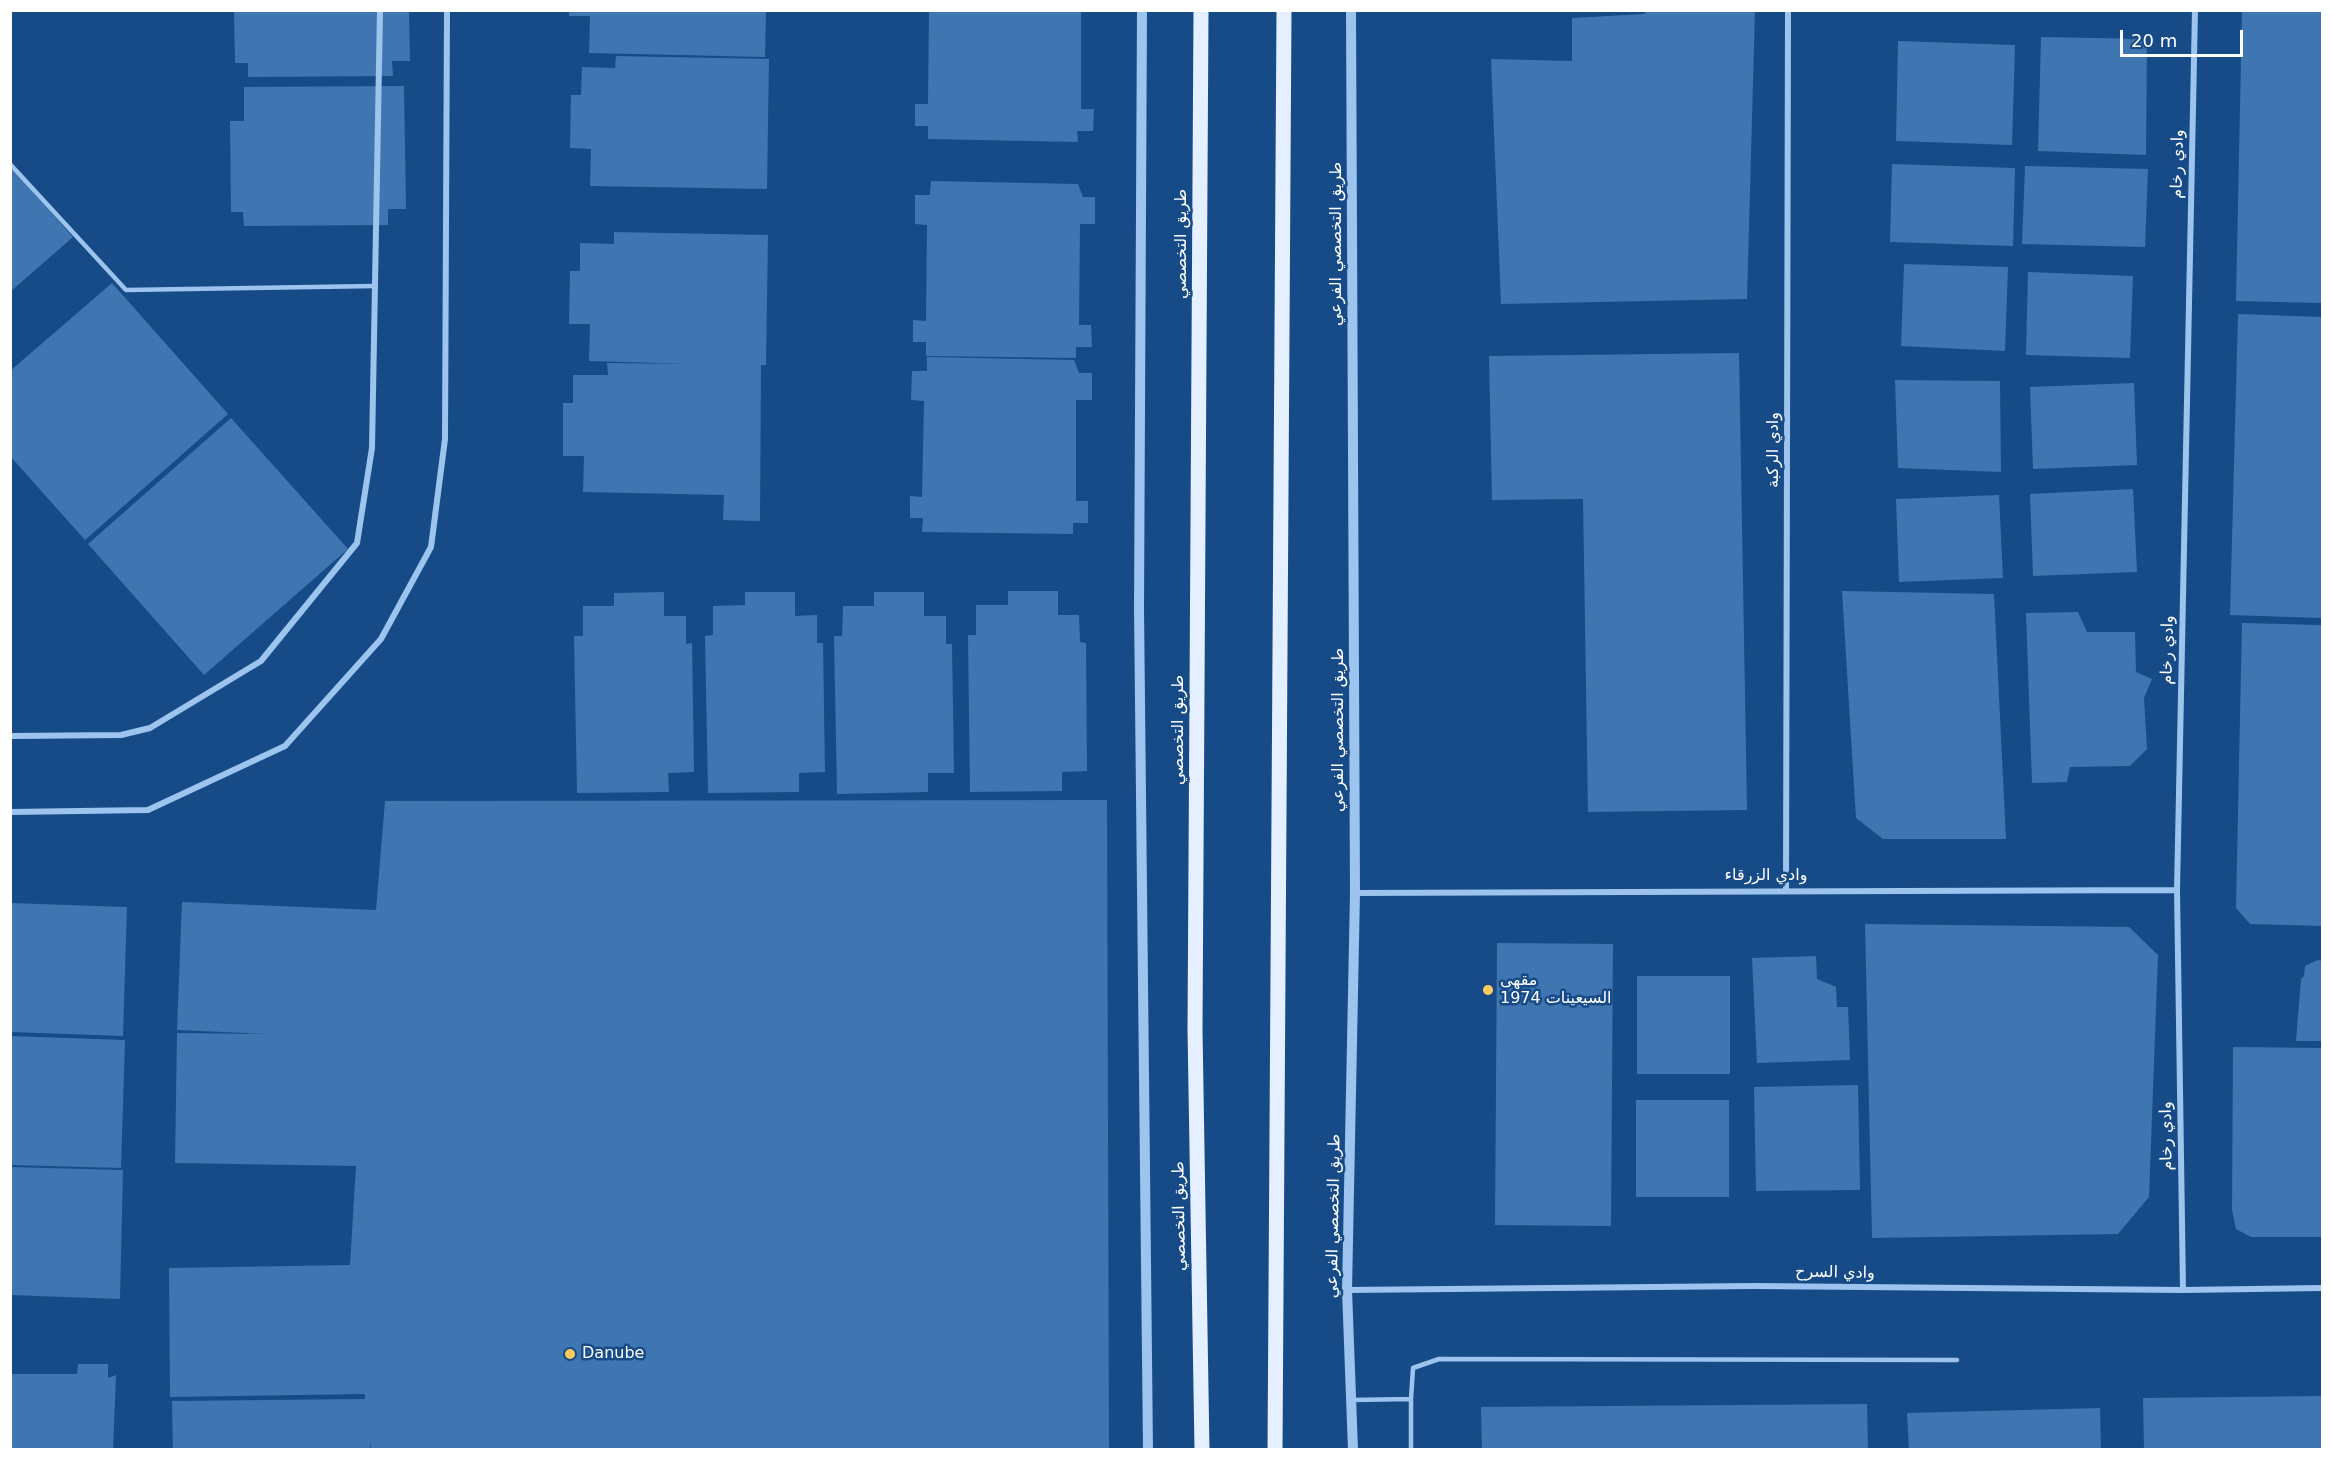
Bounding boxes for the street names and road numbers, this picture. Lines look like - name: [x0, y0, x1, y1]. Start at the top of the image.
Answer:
- street label: وادي رخام: [2168, 129, 2188, 199]
- street label: طريق التخصصي الفرعي: [1327, 162, 1347, 326]
- street label: طريق التخصصي: [1172, 189, 1192, 299]
- street label: وادي الركبة: [1764, 412, 1784, 488]
- street label: وادي رخام: [2158, 615, 2178, 685]
- street label: طريق التخصصي الفرعي: [1329, 648, 1349, 812]
- street label: طريق التخصصي: [1169, 675, 1189, 785]
- street label: وادي الزرقاء: [1725, 866, 1807, 886]
- street label: وادي رخام: [2157, 1101, 2177, 1171]
- street label: طريق التخصصي الفرعي: [1323, 1134, 1345, 1298]
- street label: طريق التخصصي: [1169, 1161, 1191, 1271]
- street label: وادي السرح: [1795, 1263, 1875, 1283]

